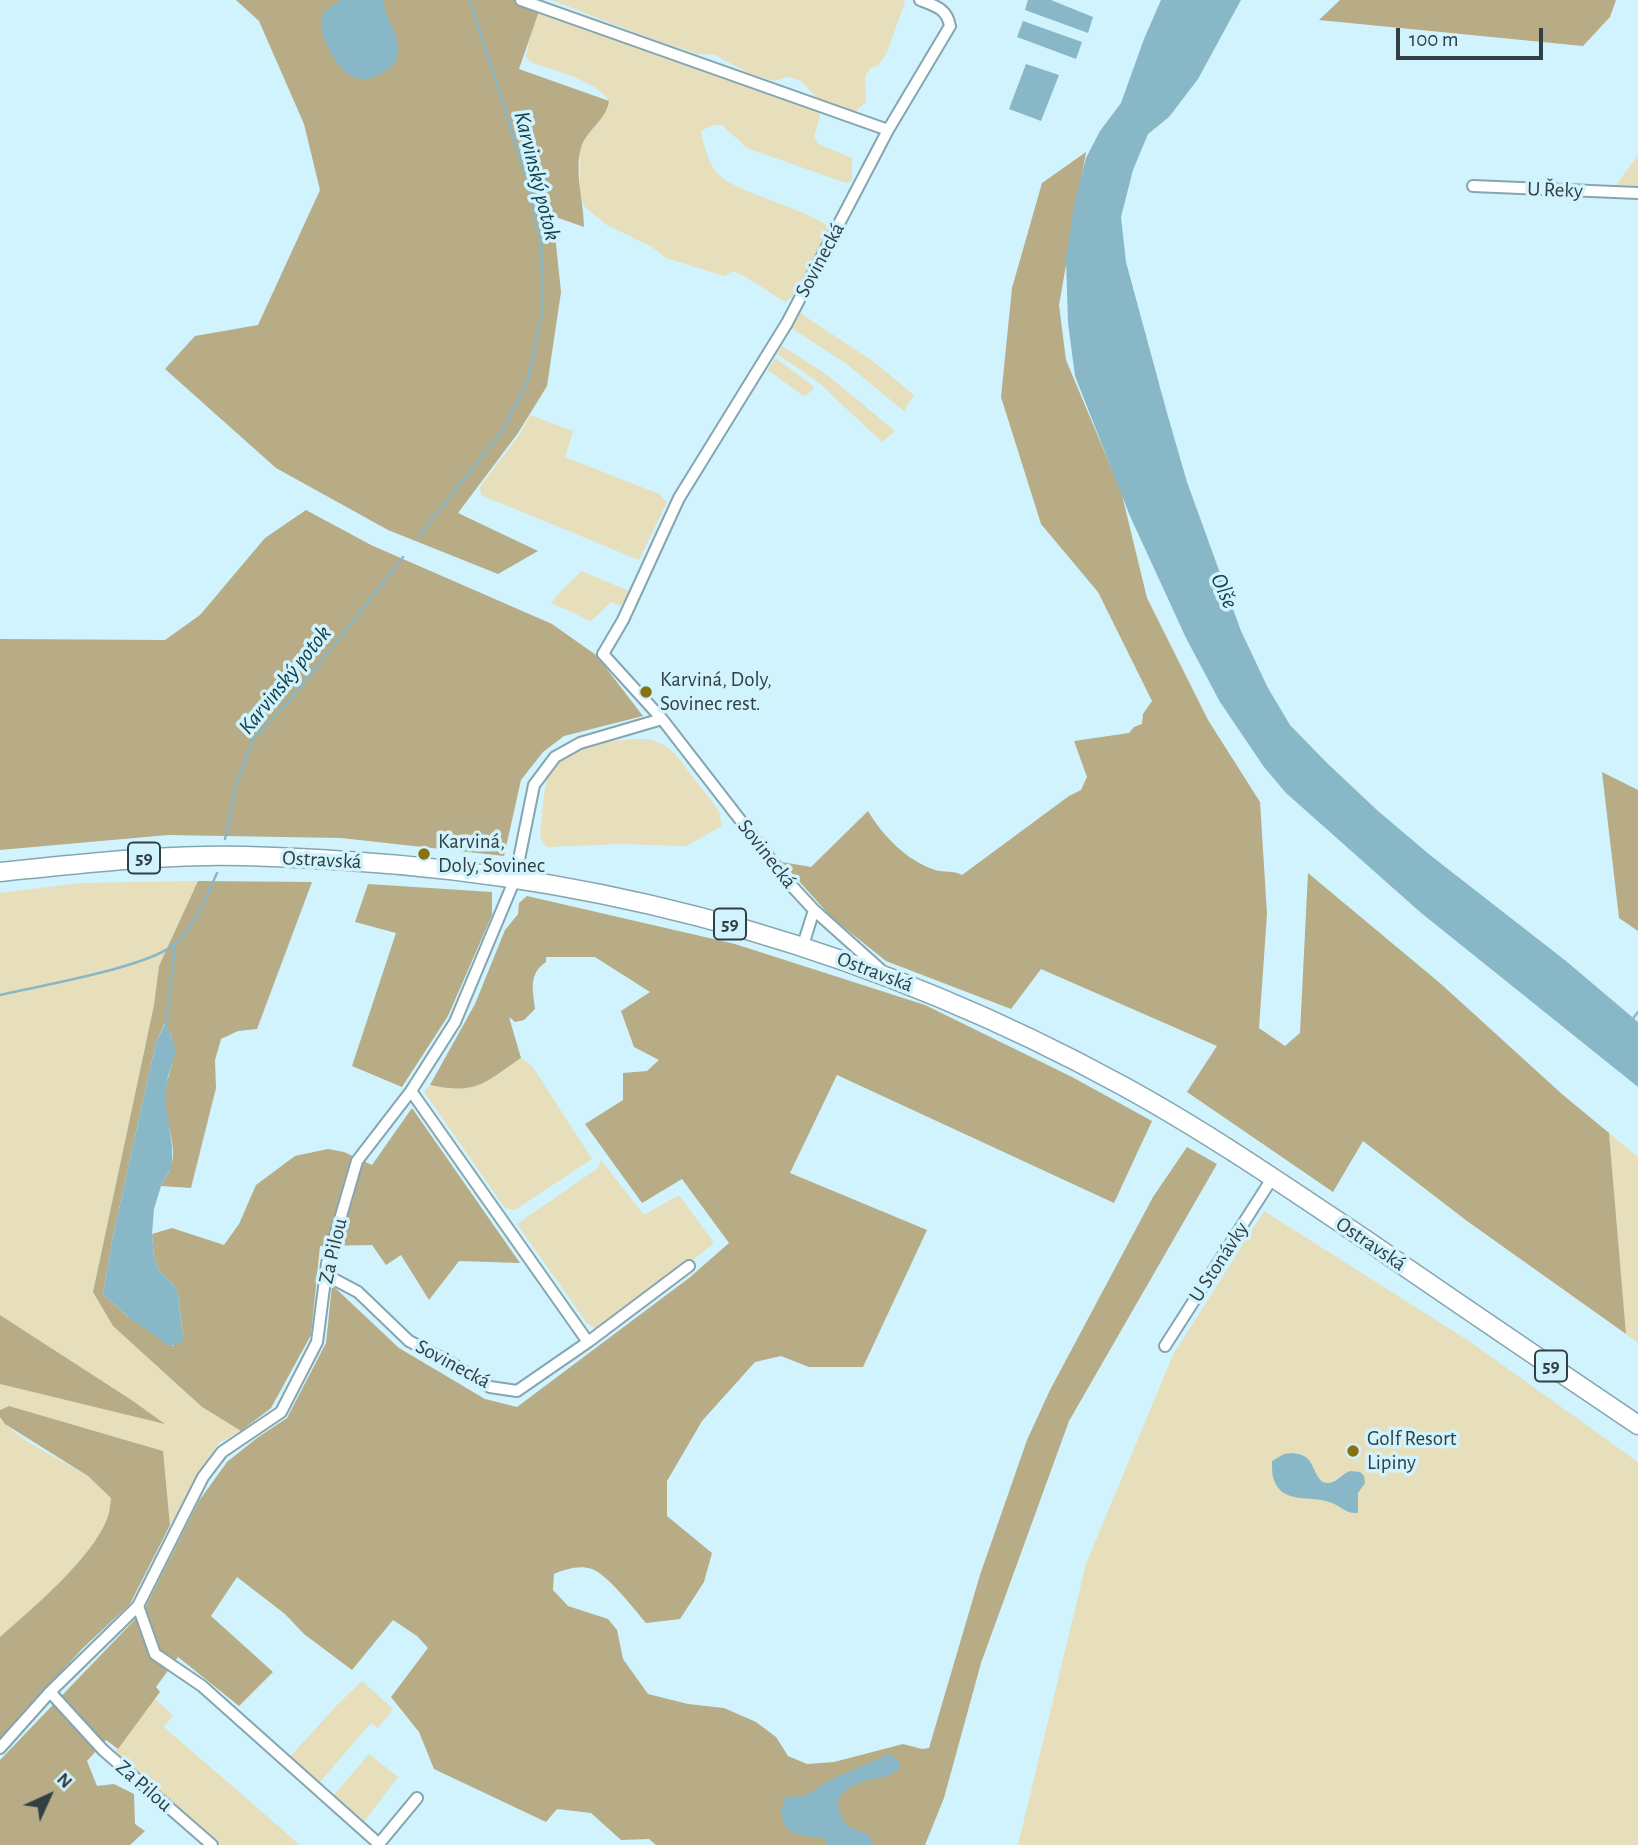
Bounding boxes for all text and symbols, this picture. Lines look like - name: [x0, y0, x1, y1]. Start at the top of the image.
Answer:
- scale bar: [1400, 14, 1547, 58]
- text: 100 m: [1409, 29, 1459, 50]
- water label: Karvinský potok: [508, 109, 566, 243]
- street label: U Řeky: [1527, 176, 1583, 204]
- street label: Sovinecká: [790, 218, 850, 302]
- water label: Olše: [1204, 569, 1244, 613]
- water label: Karvinský potok: [233, 620, 337, 740]
- place label: Karviná, Doly, Sovinec rest.: [660, 667, 772, 717]
- marker: Karviná, Doly, Sovinec rest.: [638, 684, 654, 700]
- street label: Sovinecká: [732, 814, 802, 894]
- place label: Karviná, Doly, Sovinec: [438, 829, 545, 879]
- road number: 59: [128, 842, 160, 874]
- street label: Ostravská: [282, 845, 362, 875]
- marker: Karviná, Doly, Sovinec: [416, 846, 432, 862]
- road number: 59: [714, 908, 746, 940]
- street label: Ostravská: [833, 946, 917, 998]
- street label: Ostravská: [1331, 1211, 1411, 1277]
- street label: Za Pilou: [313, 1216, 353, 1286]
- street label: U Stonávky: [1184, 1217, 1254, 1307]
- street label: Sovinecká: [411, 1334, 495, 1394]
- road number: 59: [1535, 1350, 1567, 1382]
- place label: Golf Resort Lipiny: [1367, 1426, 1456, 1476]
- marker: Golf Resort Lipiny: [1345, 1443, 1361, 1459]
- street label: Za Pilou: [111, 1755, 177, 1817]
- north arrow: [14, 1761, 84, 1831]
- text: N: [53, 1769, 76, 1792]

